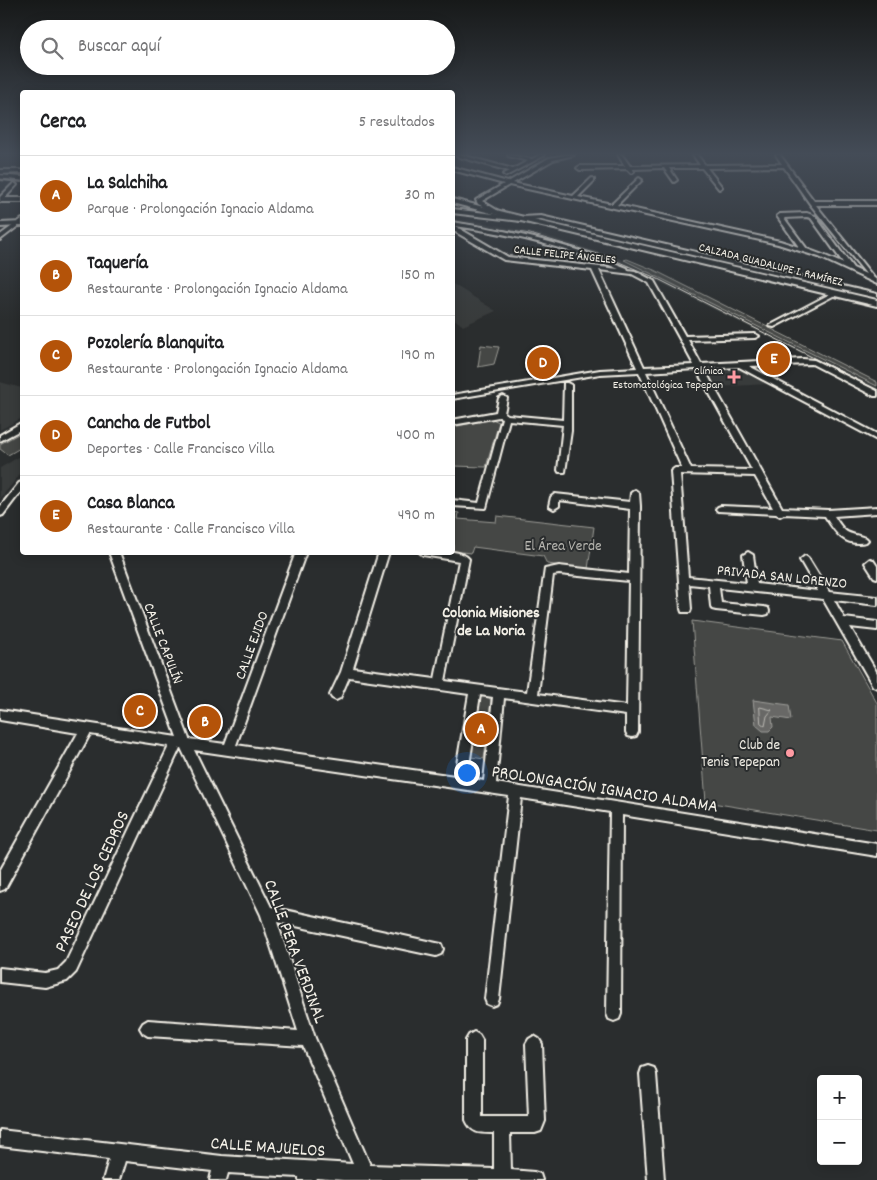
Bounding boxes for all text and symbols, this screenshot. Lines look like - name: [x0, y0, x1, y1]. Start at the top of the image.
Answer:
- search box: [20, 20, 455, 75]
- icon: search: [38, 34, 66, 62]
- text: Buscar aquí: [78, 34, 160, 61]
- text: Cerca: [40, 108, 86, 138]
- text: 5 resultados: [359, 111, 435, 134]
- text: La Salchiha: [87, 171, 167, 198]
- text: A: [52, 184, 60, 207]
- text: 30 m: [405, 184, 435, 207]
- text: Parque · Prolongación Ignacio Aldama: [87, 198, 314, 221]
- street label: CALZADA GUADALUPE I. RAMÍREZ: [697, 239, 845, 292]
- street label: CALLE FELIPE ÁNGELES: [513, 242, 617, 269]
- text: Taquería: [87, 251, 148, 278]
- text: B: [52, 264, 60, 287]
- text: 150 m: [401, 264, 435, 287]
- text: Restaurante · Prolongación Ignacio Aldama: [87, 278, 347, 301]
- text: Pozolería Blanquita: [87, 331, 224, 358]
- pin: E: [758, 340, 790, 378]
- text: C: [52, 344, 60, 367]
- text: 190 m: [401, 344, 435, 367]
- pin: D: [527, 344, 559, 382]
- text: Restaurante · Prolongación Ignacio Aldama: [87, 358, 347, 381]
- place label: Clínica Estomatológica Tepepan: [613, 363, 723, 394]
- marker: Clínica Estomatológica Tepepan: [727, 370, 741, 384]
- text: Cancha de Futbol: [87, 411, 210, 438]
- text: D: [52, 424, 60, 447]
- text: 400 m: [396, 424, 435, 447]
- text: Deportes · Calle Francisco Villa: [87, 438, 274, 461]
- text: Casa Blanca: [87, 491, 174, 518]
- text: E: [52, 504, 60, 527]
- text: 490 m: [398, 504, 435, 527]
- text: Restaurante · Calle Francisco Villa: [87, 518, 294, 541]
- park label: El Área Verde: [524, 536, 602, 558]
- street label: PRIVADA SAN LORENZO: [716, 560, 848, 596]
- street label: CALLE CAPULÍN: [137, 600, 188, 688]
- district label: Colonia Misiones de La Noria: [442, 602, 540, 643]
- street label: CALLE EJIDO: [230, 608, 275, 683]
- pin: C: [124, 692, 156, 730]
- pin: B: [189, 703, 221, 741]
- pin: A: [465, 710, 497, 748]
- place label: Club de Tenis Tepepan: [701, 735, 780, 774]
- marker: Club de Tenis Tepepan: [784, 747, 796, 759]
- your location: [454, 760, 480, 786]
- street label: PROLONGACIÓN IGNACIO ALDAMA: [490, 760, 720, 821]
- street label: PASEO DE LOS CEDROS: [50, 807, 137, 957]
- street label: CALLE PERA VERDINAL: [256, 876, 331, 1028]
- map controls: [817, 1075, 862, 1165]
- button: +: [817, 1075, 862, 1120]
- button: −: [817, 1120, 862, 1165]
- street label: CALLE MAJUELOS: [210, 1132, 326, 1165]

